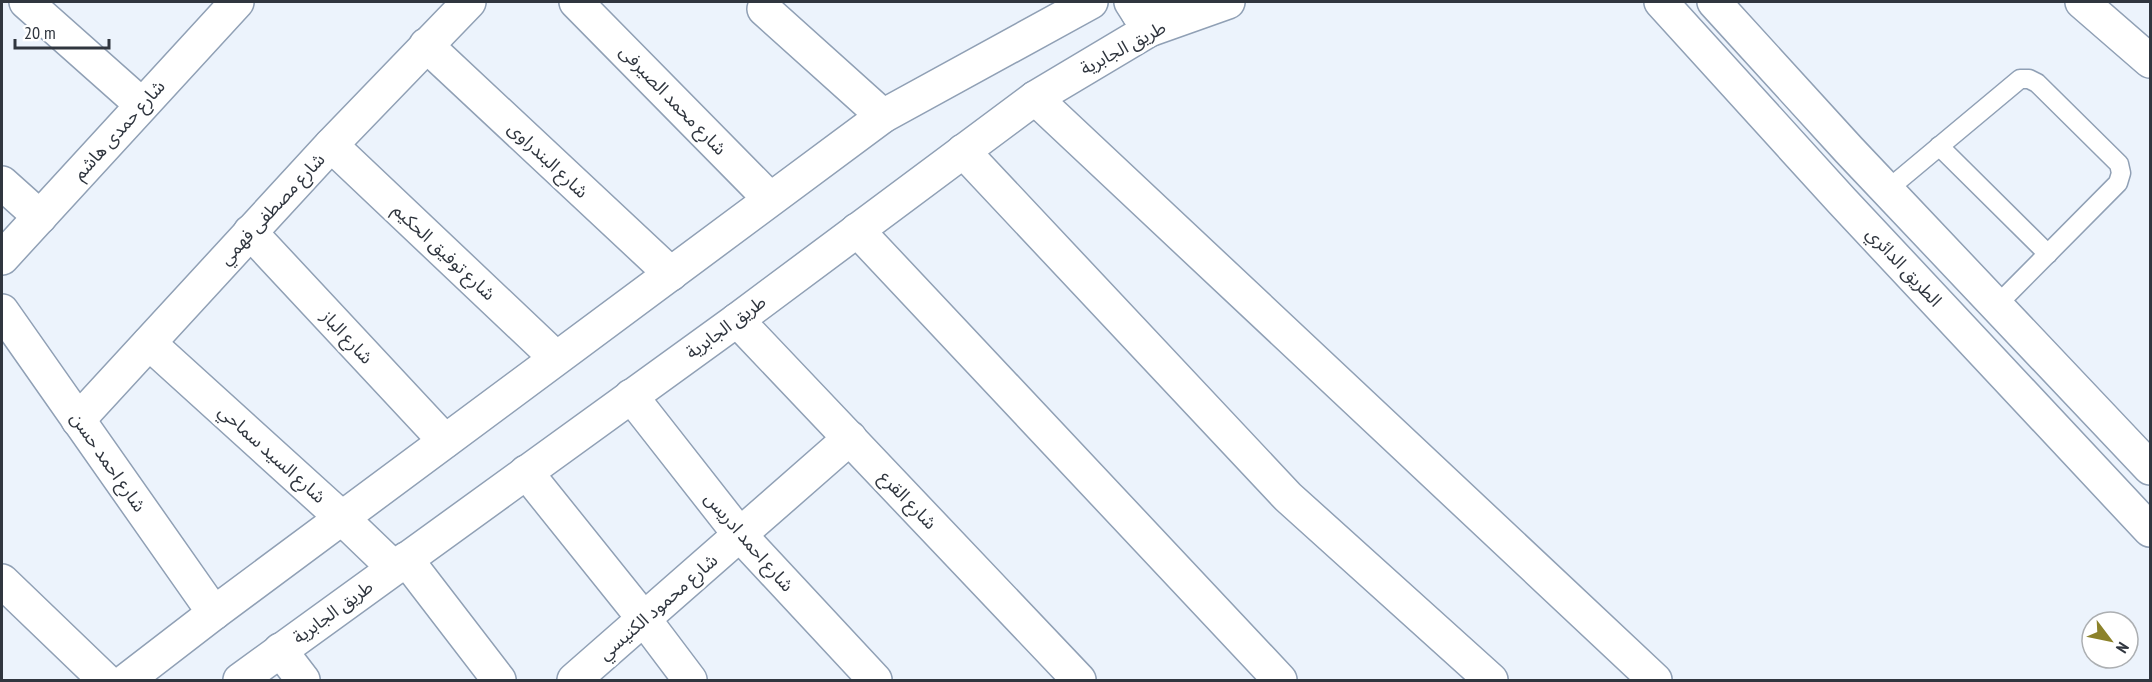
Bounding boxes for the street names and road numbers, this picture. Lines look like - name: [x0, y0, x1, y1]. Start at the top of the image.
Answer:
- street label: طريق الجابرية: [1076, 15, 1170, 80]
- street label: شارع محمد الصيرفى: [613, 40, 732, 162]
- street label: شارع حمدى هاشم: [68, 75, 172, 186]
- street label: شارع البندراوى: [501, 116, 593, 205]
- street label: شارع مصطفى فهمي: [214, 148, 332, 272]
- street label: شارع توفيق الحكيم: [386, 198, 501, 307]
- street label: الطريق الدائري: [1860, 222, 1947, 313]
- street label: طريق الجابرية: [681, 290, 770, 363]
- street label: شارع الباز: [314, 304, 378, 371]
- street label: شارع السيد سماحي: [212, 399, 331, 510]
- street label: شارع احمد حسن: [63, 407, 151, 518]
- street label: شارع القرع: [873, 465, 942, 536]
- street label: شارع احمد ادريس: [698, 487, 799, 598]
- street label: شارع محمود الكنيسي: [593, 549, 724, 667]
- street label: طريق الجابرية: [288, 575, 377, 648]

